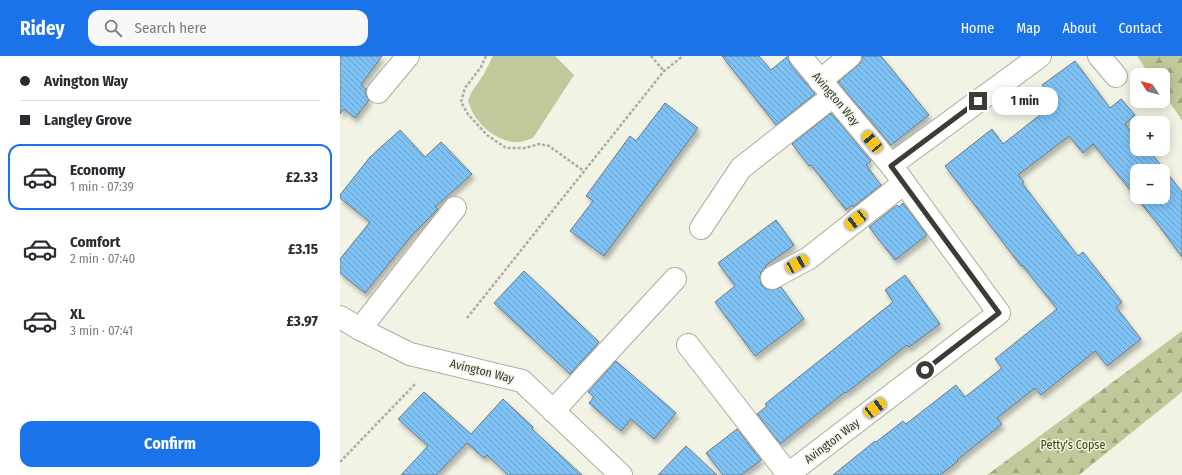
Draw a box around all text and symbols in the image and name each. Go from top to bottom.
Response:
search box [88,10,368,46]
text: Ridey [20,17,64,40]
icon: search [102,17,124,39]
text: Search here [134,19,207,37]
text: Home [961,20,994,37]
text: Map [1016,20,1040,37]
text: About [1062,20,1097,37]
text: Contact [1119,20,1162,37]
north arrow [1130,68,1170,108]
map controls [1130,68,1170,204]
street label: Avington Way [810,69,863,129]
text: Avington Way [44,72,128,90]
callout: 1 min [992,87,1058,115]
route end [969,92,987,110]
text: 1 min [1011,93,1039,108]
text: Langley Grove [44,111,132,129]
button: + [1130,116,1170,156]
car [860,129,884,155]
icon: car [22,159,58,195]
text: Economy [70,161,125,179]
button: − [1130,164,1170,204]
text: £2.33 [286,168,318,186]
text: 1 min · 07:39 [70,179,134,194]
car [843,208,869,232]
icon: car [22,231,58,267]
text: Comfort [70,233,121,251]
text: £3.15 [288,240,318,258]
text: 2 min · 07:40 [70,251,135,266]
car [784,253,810,275]
icon: car [22,303,58,339]
text: XL [70,305,85,323]
text: £3.97 [286,312,318,330]
text: 3 min · 07:41 [70,323,133,338]
street label: Avington Way [449,356,516,386]
route start [916,361,934,379]
car [862,396,888,420]
street label: Avington Way [802,415,863,466]
button: Confirm [20,421,320,467]
park label: Petty's Copse [1041,438,1105,452]

